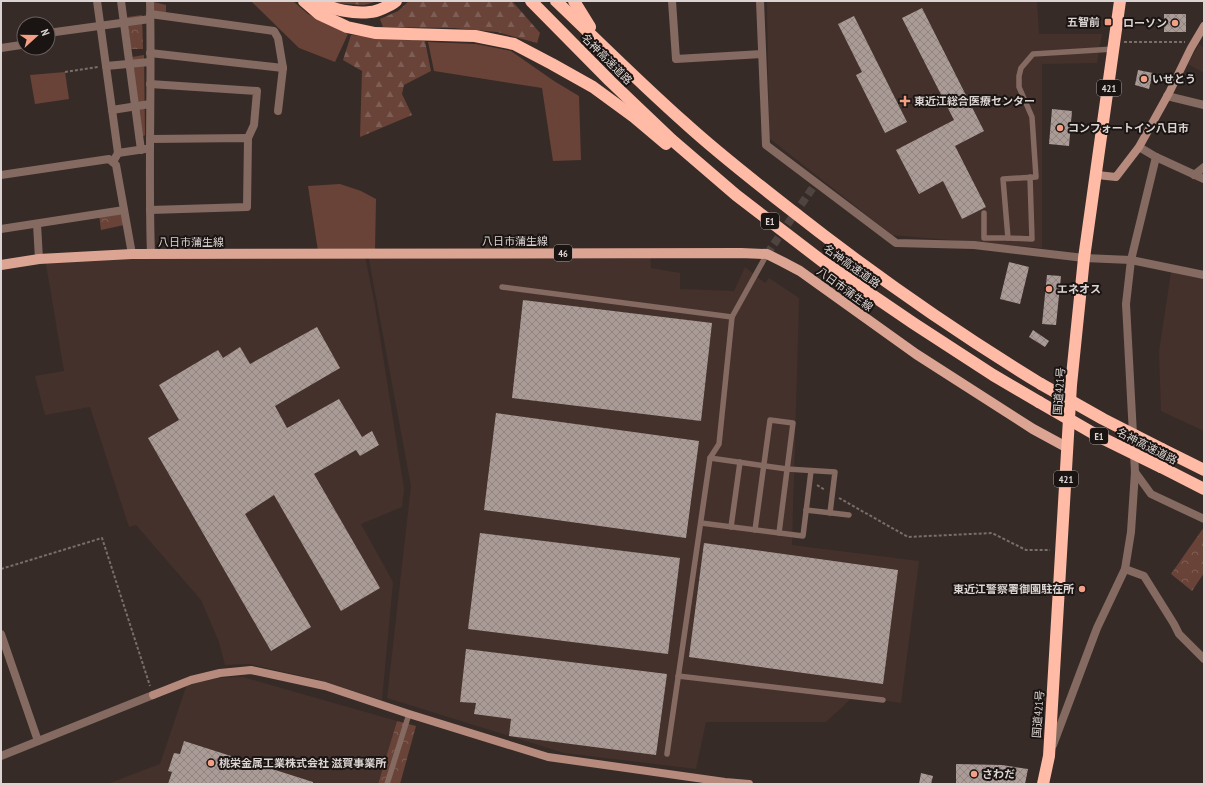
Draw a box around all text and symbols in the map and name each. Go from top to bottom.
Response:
place label: 五智前 [1067,15,1100,29]
north arrow [16,16,56,56]
place label: ローソン [1123,16,1167,30]
marker: 五智前 [1103,17,1113,27]
marker: ローソン [1170,18,1180,28]
text: N [38,27,53,38]
street label: 名神高速道路 [579,31,635,87]
place label: いせとう [1152,72,1196,86]
marker: いせとう [1139,74,1149,84]
road number: 421 [1097,80,1121,96]
place label: 東近江総合医療センター [914,94,1035,108]
marker: 東近江総合医療センター [899,95,911,107]
place label: コンフォートイン八日市 [1068,121,1189,135]
marker: コンフォートイン八日市 [1055,123,1065,133]
road number: E1 [761,213,779,229]
street label: 八日市蒲生線 [482,234,548,248]
street label: 八日市蒲生線 [158,235,224,249]
street label: 名神高速道路 [821,241,883,291]
road number: 46 [554,245,572,261]
street label: 八日市蒲生線 [814,264,876,314]
place label: エネオス [1057,282,1101,296]
marker: エネオス [1044,284,1054,294]
street label: 国道421号 [1050,367,1068,415]
street label: 名神高速道路 [1114,425,1180,467]
road number: E1 [1090,428,1108,444]
road number: 421 [1054,471,1078,487]
place label: 東近江警察署御園駐在所 [953,582,1074,596]
marker: 東近江警察署御園駐在所 [1077,584,1087,594]
street label: 国道421号 [1029,690,1047,738]
place label: 桃栄金属工業株式会社 滋賀事業所 [219,756,386,770]
marker: 桃栄金属工業株式会社 滋賀事業所 [206,758,216,768]
place label: さわだ [982,767,1015,781]
marker: さわだ [969,769,979,779]

